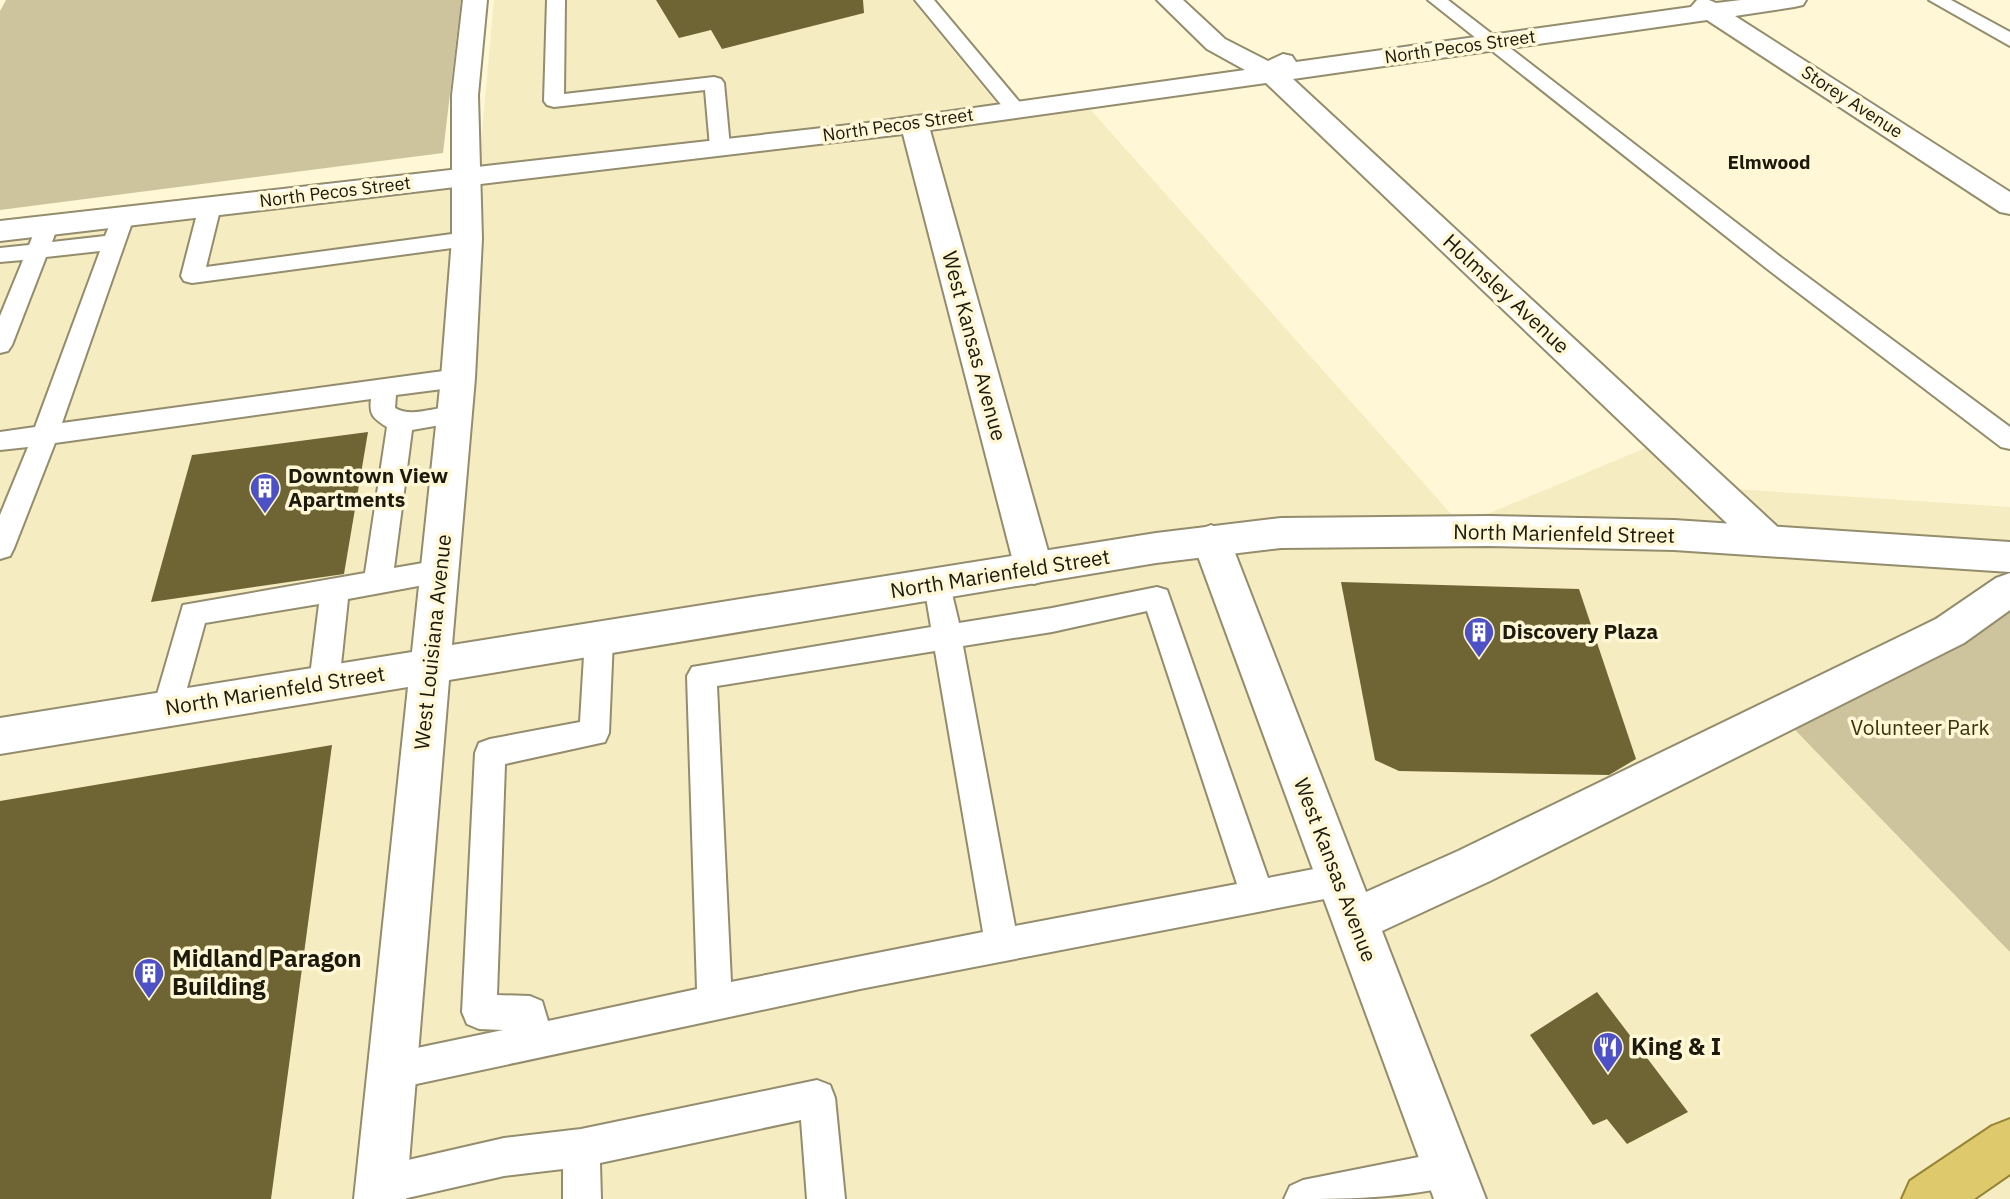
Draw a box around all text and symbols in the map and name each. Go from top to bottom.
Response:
street label: North Pecos Street [1383,25,1537,68]
street label: Storey Avenue [1797,60,1907,143]
street label: North Pecos Street [821,103,975,146]
district label: Elmwood [1728,150,1810,174]
street label: North Pecos Street [258,171,412,212]
street label: Holmsley Avenue [1437,227,1576,359]
street label: West Kansas Avenue [936,248,1014,444]
place label: Downtown View Apartments [288,461,449,513]
building icon: Downtown View Apartments [248,471,282,515]
street label: North Marienfeld Street [1453,517,1675,549]
street label: West Louisiana Avenue [407,533,457,751]
street label: North Marienfeld Street [888,542,1112,604]
building icon: Discovery Plaza [1462,615,1496,659]
place label: Discovery Plaza [1502,617,1658,645]
street label: North Marienfeld Street [163,659,387,721]
park label: Volunteer Park [1851,713,1990,741]
street label: West Kansas Avenue [1288,773,1384,966]
place label: Midland Paragon Building [172,942,362,1002]
building icon: Midland Paragon Building [132,956,166,1000]
restaurant icon: King & I [1591,1030,1625,1074]
place label: King & I [1631,1030,1721,1062]

